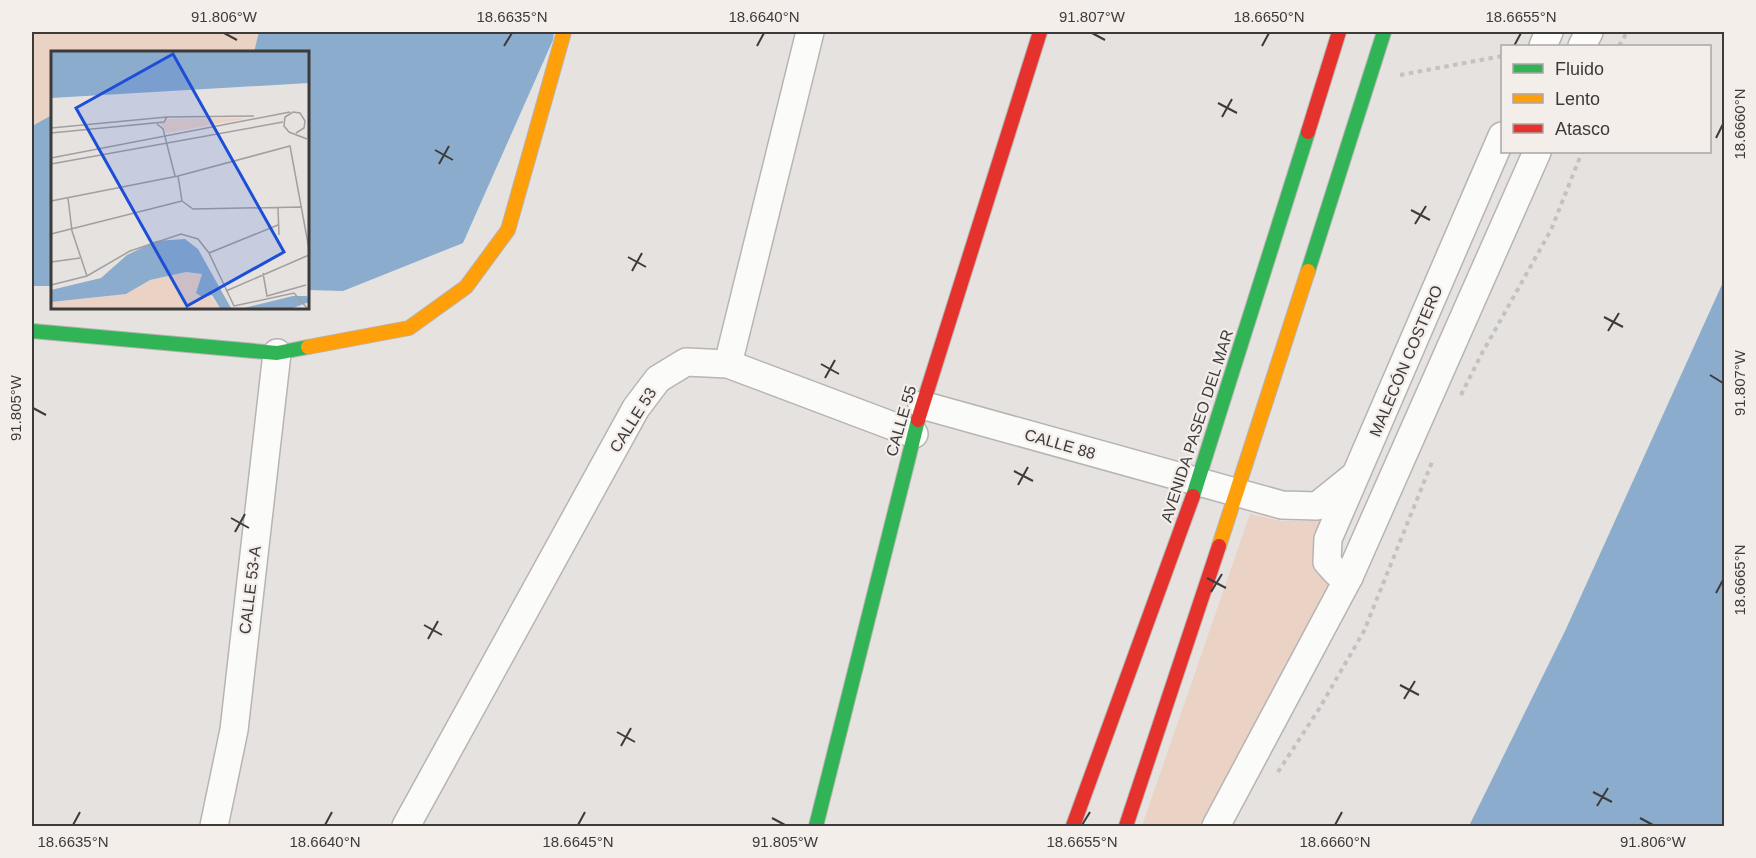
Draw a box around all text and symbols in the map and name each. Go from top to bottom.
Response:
text: 91.806°W [191,8,258,25]
text: 18.6635°N [476,8,548,25]
text: 18.6640°N [728,8,800,25]
text: 91.807°W [1059,8,1126,25]
text: 18.6650°N [1233,8,1305,25]
text: 18.6655°N [1485,8,1557,25]
legend [1501,45,1711,153]
inset map [51,51,309,309]
text: Fluido [1555,59,1604,79]
text: 18.6660°N [1731,88,1748,160]
text: Lento [1555,89,1600,109]
text: Atasco [1555,119,1610,139]
street label: MALECÓN COSTERO [1365,282,1446,439]
street label: AVENIDA PASEO DEL MAR [1158,328,1236,524]
text: 91.807°W [1731,349,1748,416]
text: 91.805°W [7,374,24,441]
street label: CALLE 53 [606,384,660,455]
street label: CALLE 55 [883,384,919,458]
street label: CALLE 88 [1023,426,1097,462]
text: 18.6665°N [1731,544,1748,616]
street label: CALLE 53-A [236,545,264,635]
text: 18.6635°N [37,833,109,850]
text: 18.6640°N [289,833,361,850]
text: 18.6645°N [542,833,614,850]
text: 91.805°W [752,833,819,850]
text: 18.6655°N [1046,833,1118,850]
text: 18.6660°N [1299,833,1371,850]
text: 91.806°W [1620,833,1687,850]

